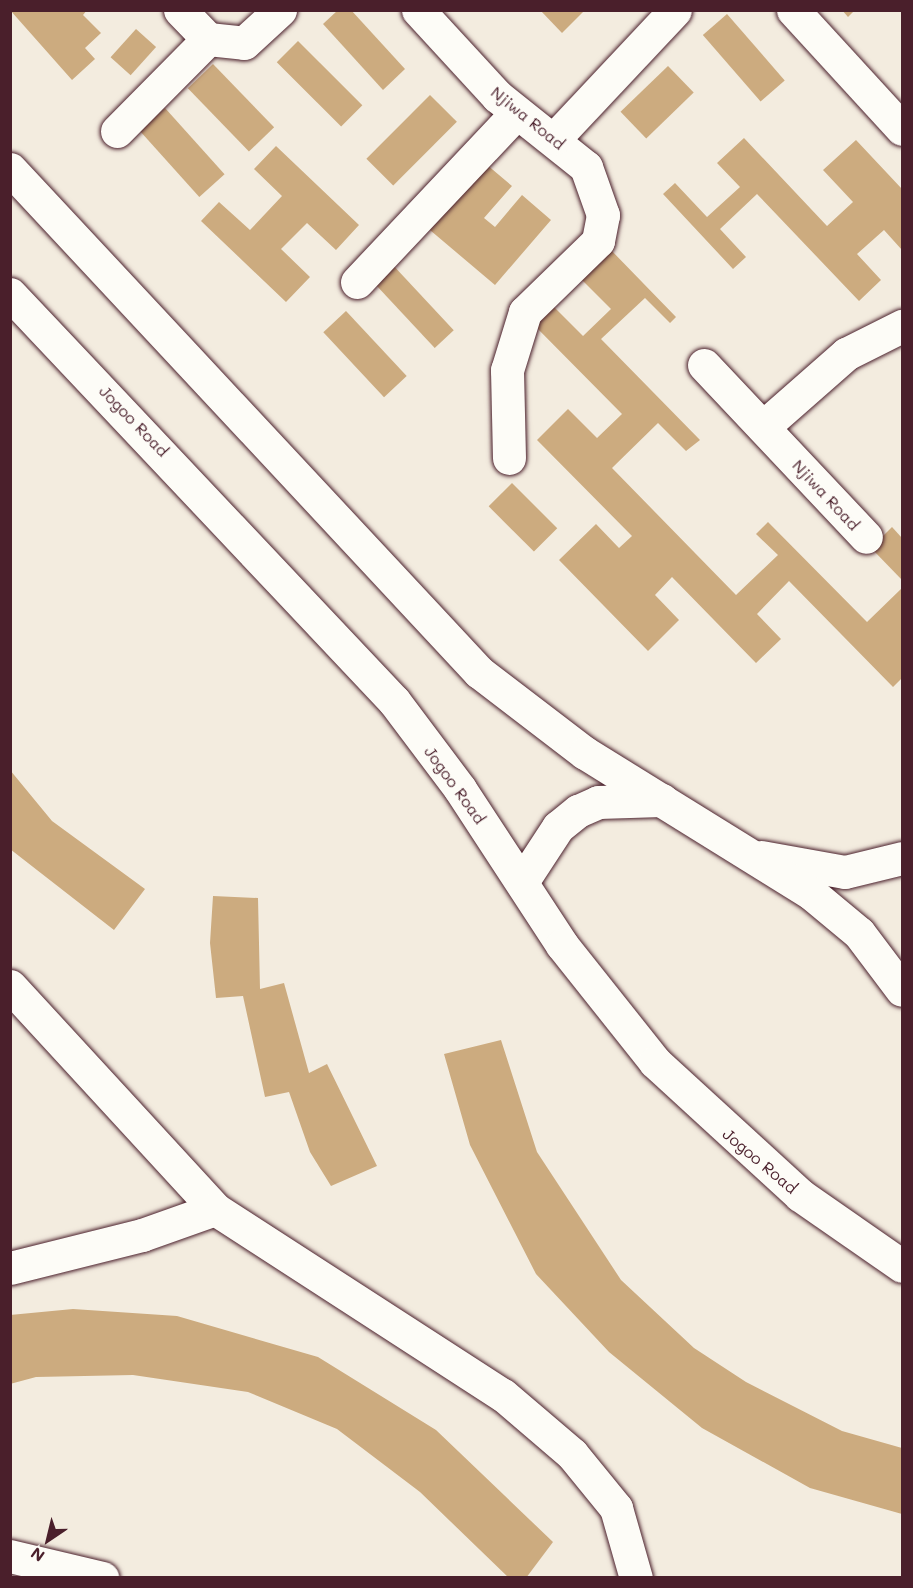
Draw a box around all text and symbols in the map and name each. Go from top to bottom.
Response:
street label: Njiwa Road [487,82,569,154]
street label: Jogoo Road [95,381,173,461]
street label: Njiwa Road [788,456,864,534]
street label: Jogoo Road [420,742,490,828]
street label: Jogoo Road [719,1124,801,1198]
north arrow [18,1510,78,1570]
text: N [26,1543,48,1567]

